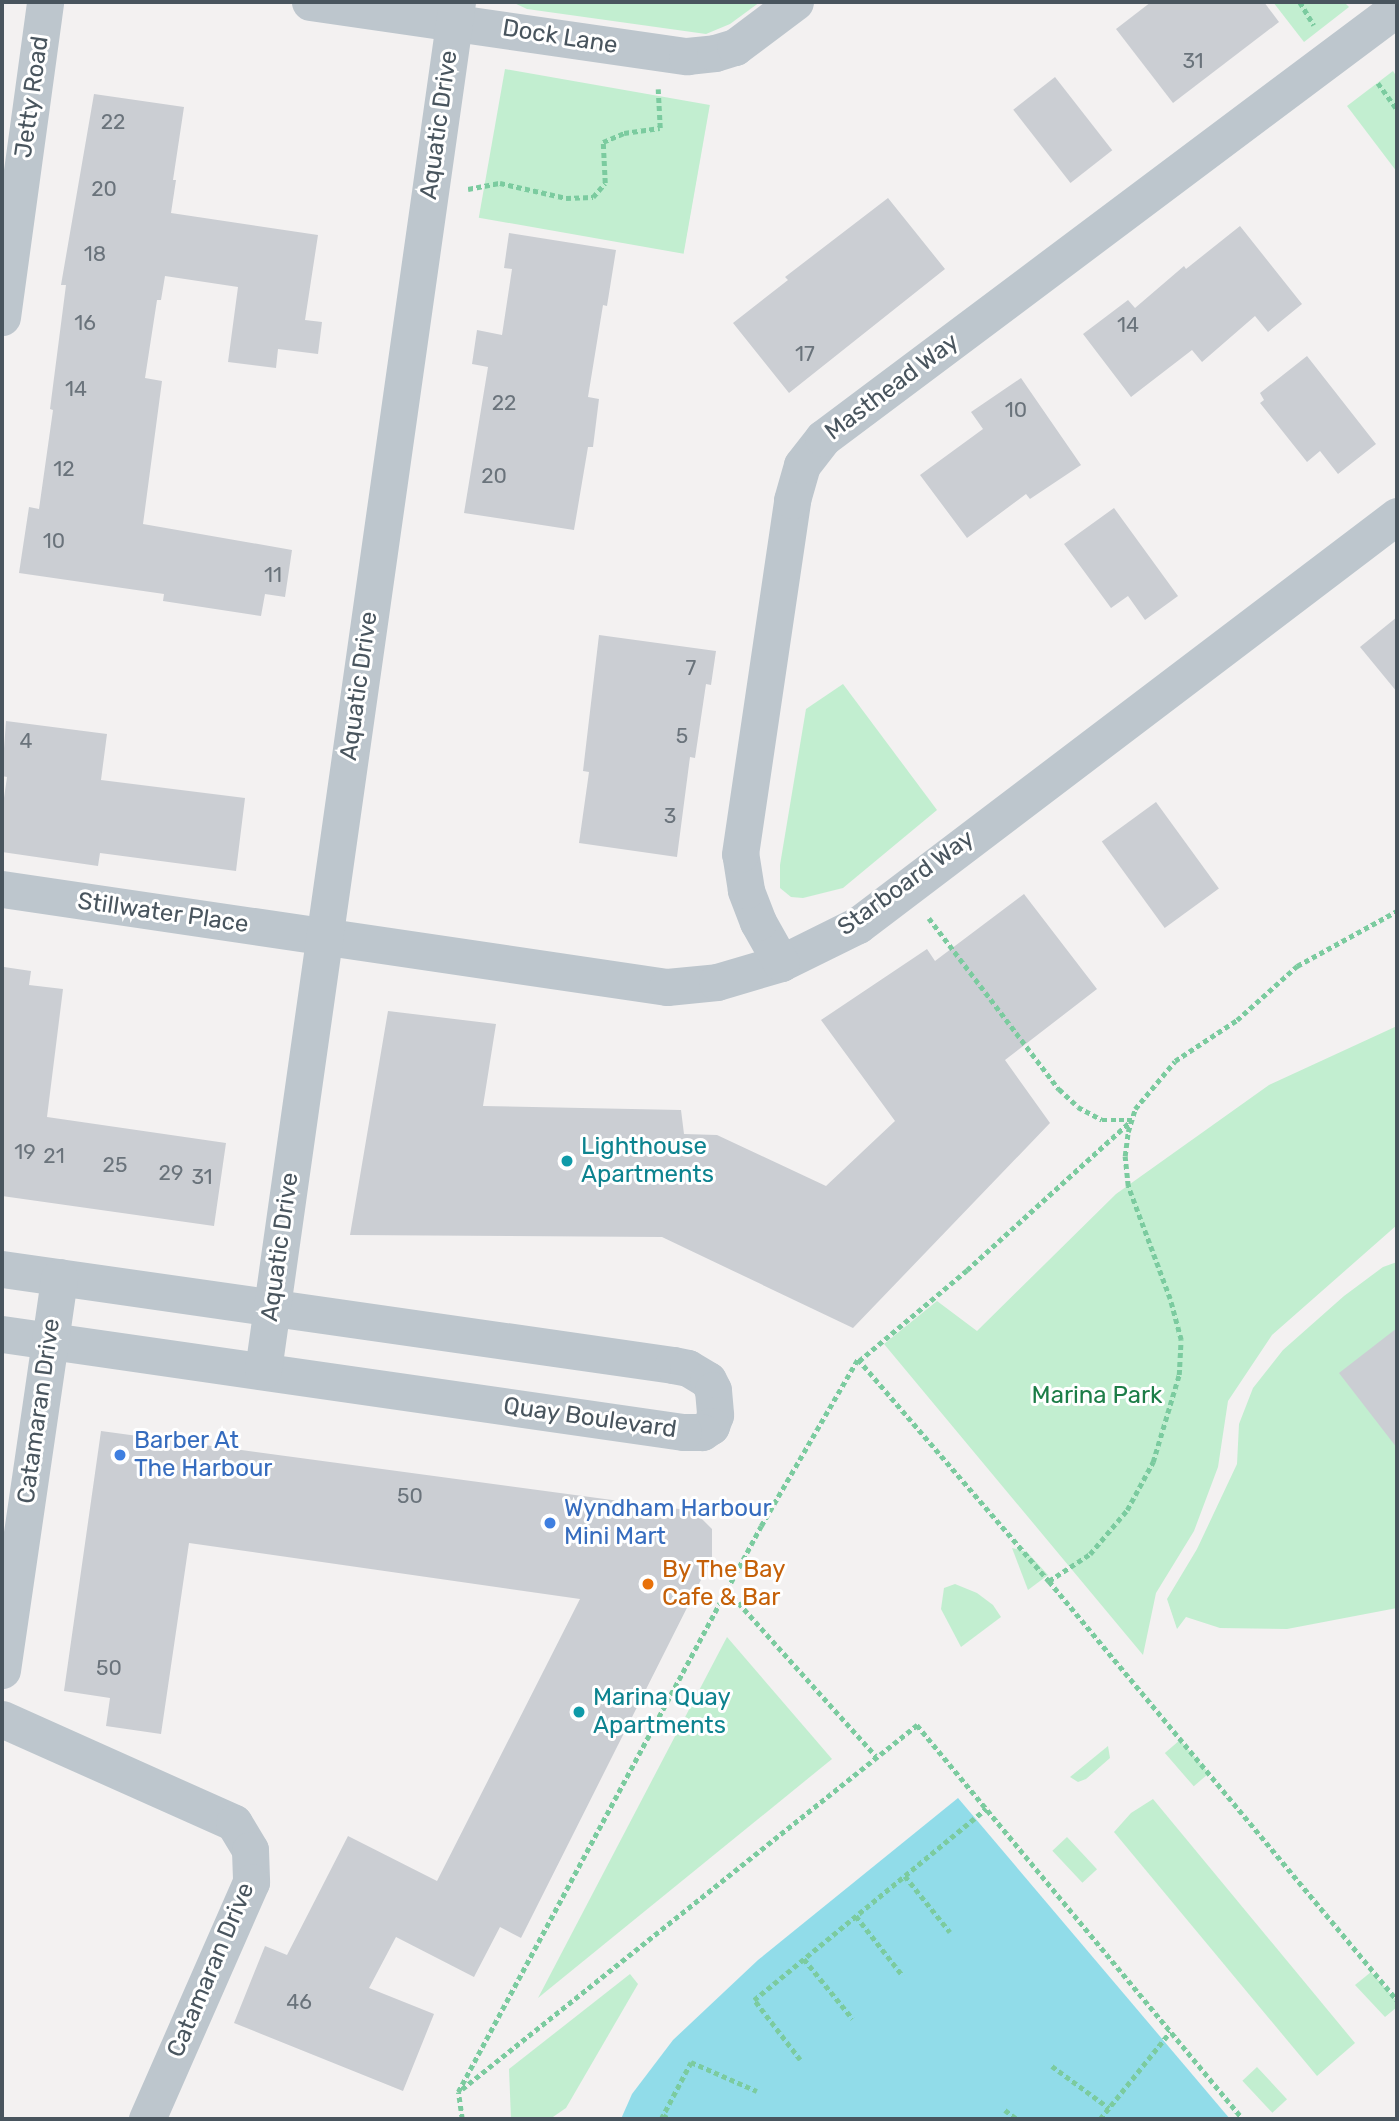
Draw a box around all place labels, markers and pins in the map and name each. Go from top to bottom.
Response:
place label: Lighthouse Apartments [581,1133,714,1189]
marker: Lighthouse Apartments [559,1153,575,1169]
place label: Barber At The Harbour [134,1427,272,1483]
marker: Barber At The Harbour [112,1447,128,1463]
place label: Wyndham Harbour Mini Mart [564,1495,772,1551]
marker: Wyndham Harbour Mini Mart [542,1515,558,1531]
place label: By The Bay Cafe & Bar [662,1556,787,1612]
marker: By The Bay Cafe & Bar [640,1576,656,1592]
place label: Marina Quay Apartments [593,1684,731,1740]
marker: Marina Quay Apartments [571,1704,587,1720]

